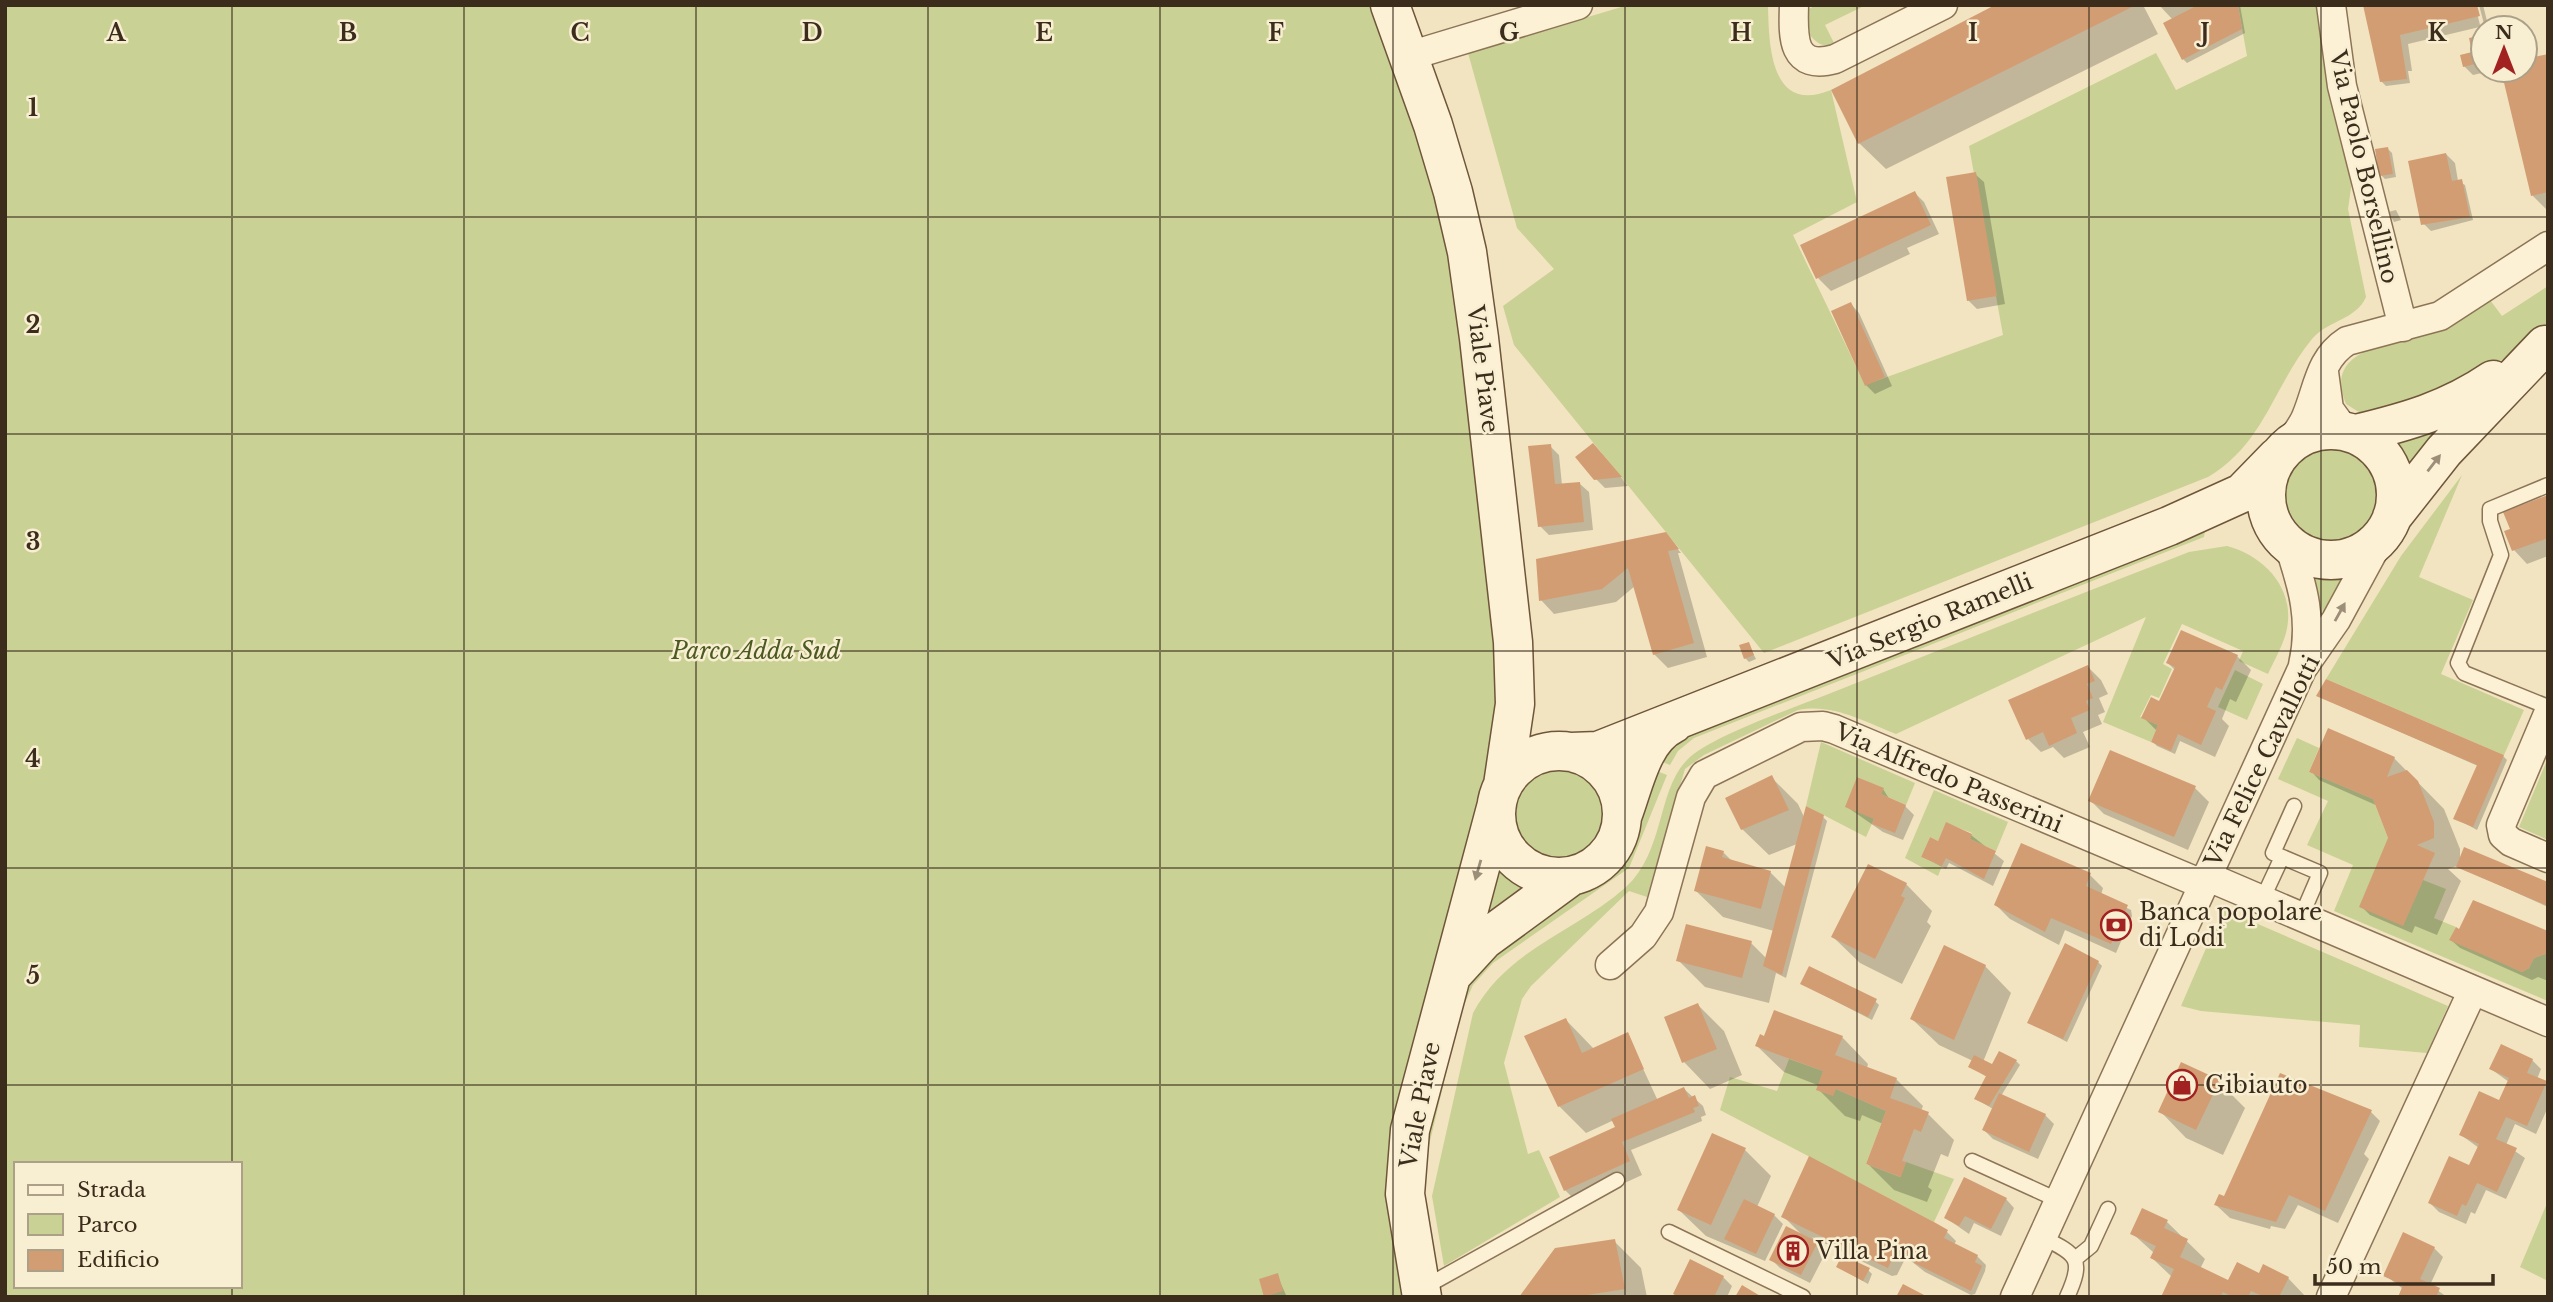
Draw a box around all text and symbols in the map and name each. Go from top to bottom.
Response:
north arrow [2469,14,2539,84]
text: A [106,19,127,47]
text: B [339,19,357,47]
text: C [571,19,589,47]
text: D [801,19,823,47]
text: E [1035,19,1053,47]
text: F [1268,19,1284,47]
text: G [1499,19,1519,47]
text: H [1730,19,1752,47]
text: I [1968,19,1978,47]
text: J [2196,19,2210,47]
text: K [2428,19,2448,47]
text: N [2495,21,2513,44]
street label: Via Paolo Borsellino [2323,47,2404,286]
text: 1 [28,94,38,122]
street label: Viale Piave [1461,303,1505,434]
text: 2 [26,311,40,339]
one-way arrow [2427,455,2442,473]
text: 3 [26,528,40,556]
street label: Via Sergio Ramelli [1823,567,2037,675]
one-way arrow [2334,603,2346,622]
park label: Parco Adda Sud [670,637,841,665]
street label: Via Felice Cavallotti [2198,650,2326,872]
street label: Via Alfredo Passerini [1830,717,2067,839]
text: 4 [25,745,41,773]
one-way arrow [1473,860,1483,881]
place label: Banca popolare di Lodi [2139,898,2322,952]
bank icon: Banca popolare di Lodi [2099,908,2133,942]
text: 5 [26,962,40,990]
street label: Viale Piave [1394,1039,1446,1172]
shop icon: Gibiauto [2165,1068,2199,1102]
place label: Gibiauto [2205,1071,2308,1099]
legend [14,1162,242,1288]
text: Strada [77,1177,146,1203]
text: Parco [77,1212,138,1238]
building icon: Villa Pina [1776,1234,1810,1268]
place label: Villa Pina [1815,1237,1928,1265]
scale bar [2315,1242,2494,1286]
text: Edificio [77,1247,159,1273]
text: 50 m [2326,1254,2382,1280]

